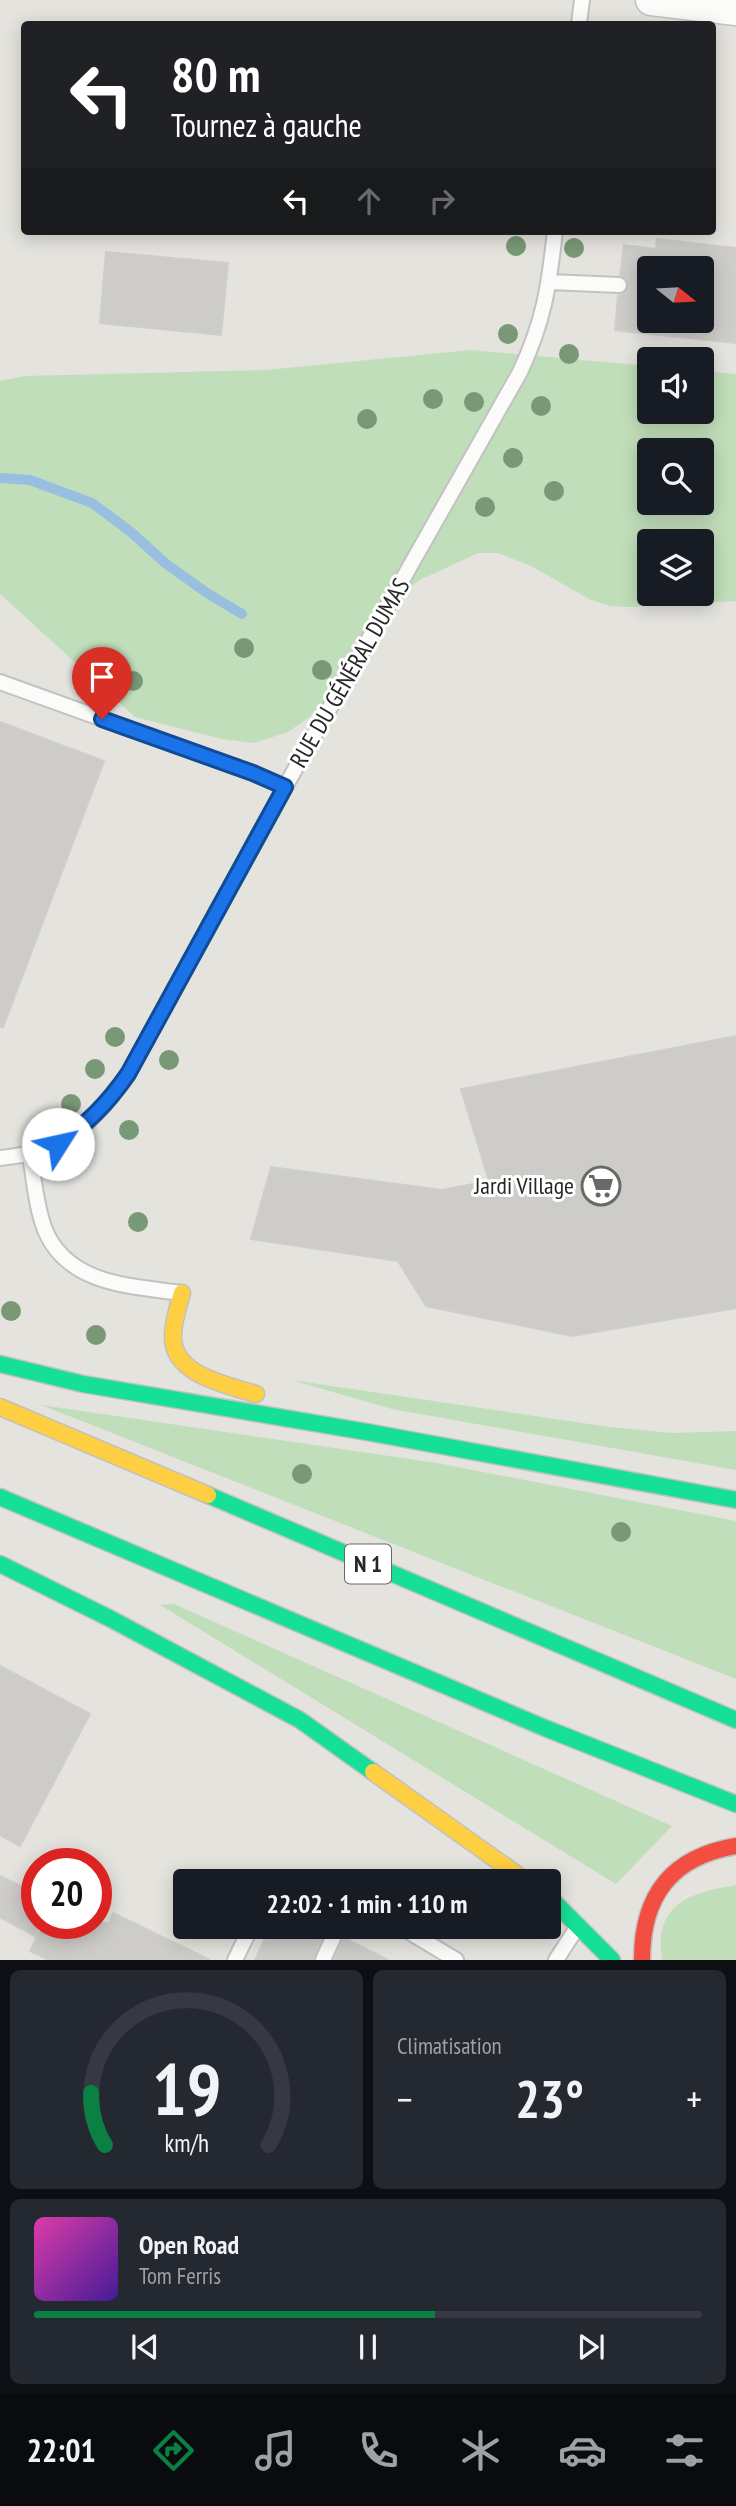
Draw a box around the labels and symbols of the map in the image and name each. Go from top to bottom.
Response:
north arrow [637,256,714,332]
street label: RUE DU GÉNÉRAL DUMAS [283,573,416,773]
pin [72,647,132,719]
position arrow [21,1107,95,1181]
supermarket icon: Jardi Village [580,1165,622,1207]
place label: Jardi Village [474,1170,574,1201]
road number: N 1 [345,1544,391,1583]
speed limit sign: 20 [21,1848,112,1939]

